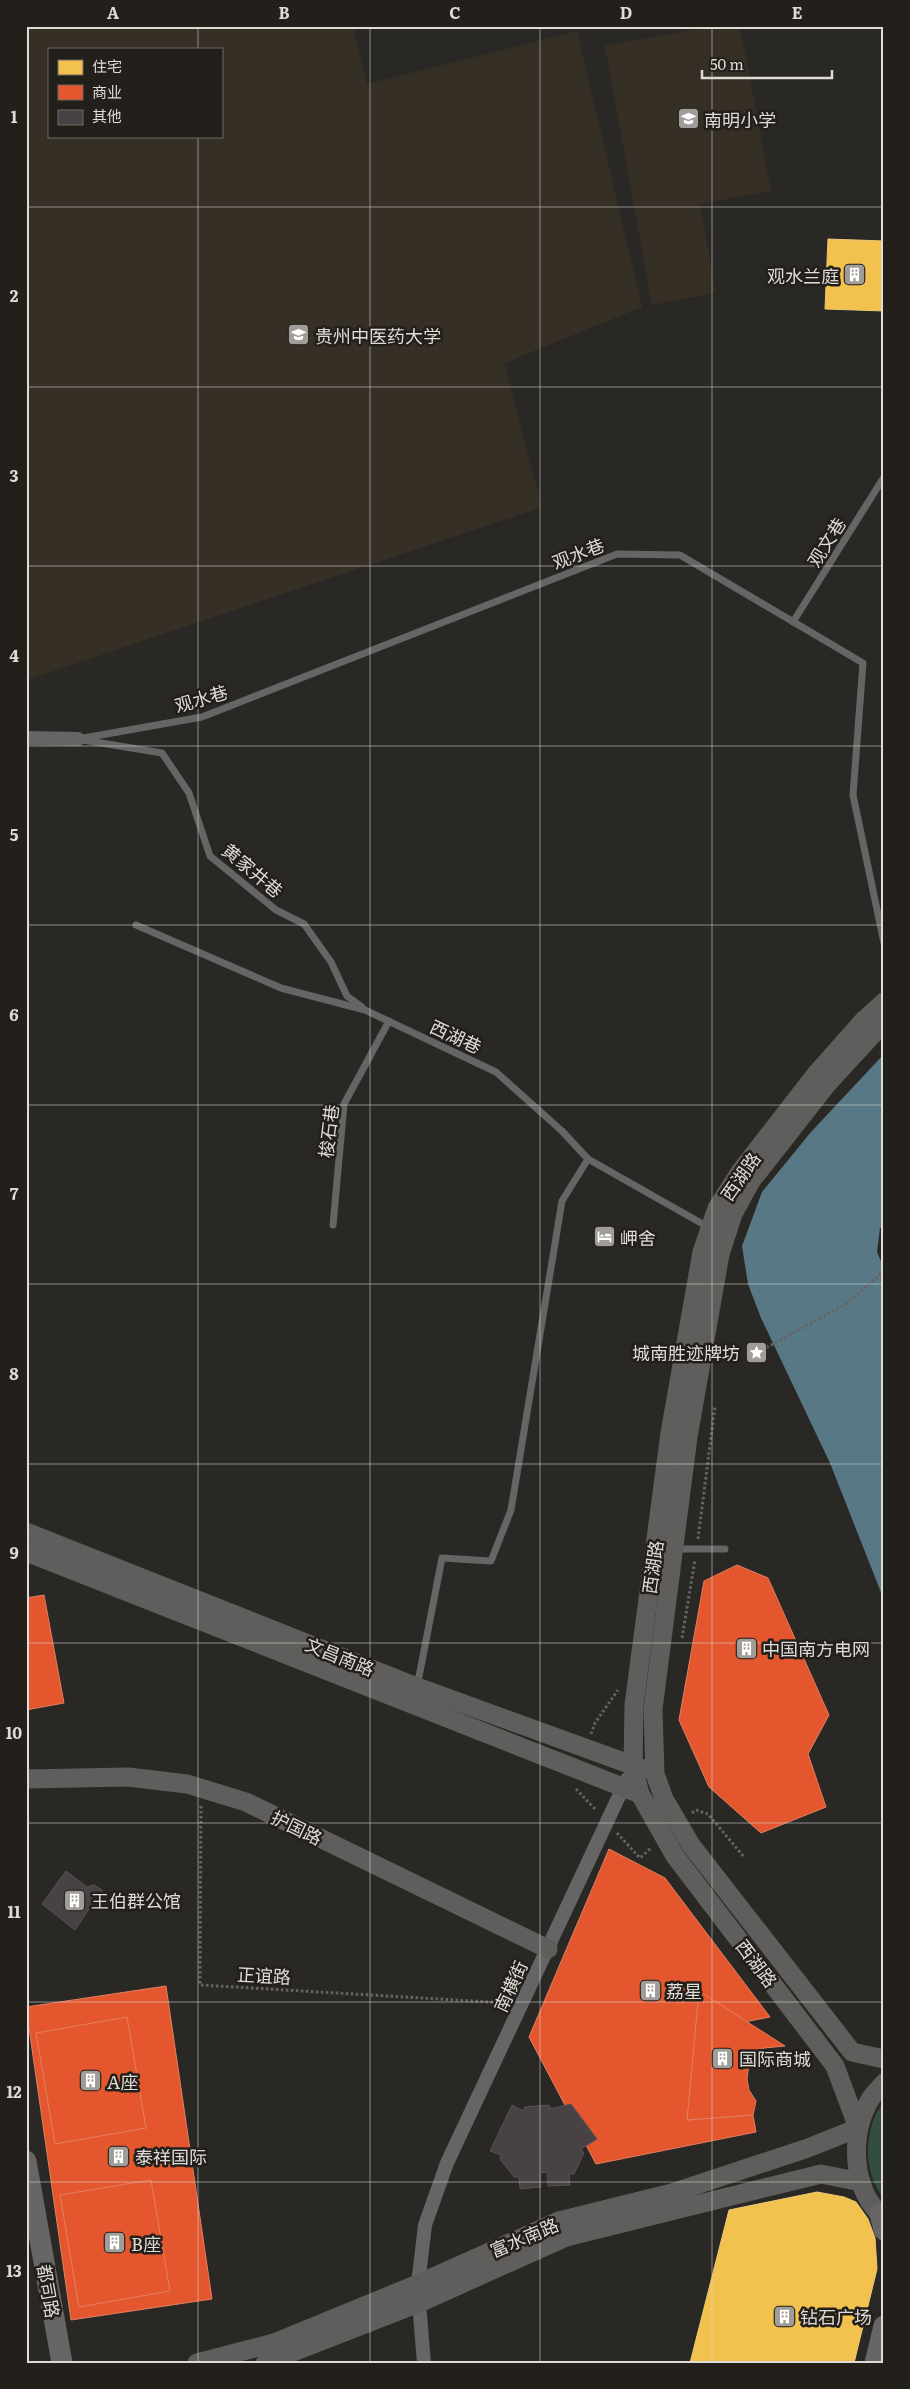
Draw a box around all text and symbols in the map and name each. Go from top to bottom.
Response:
text: A [107,0,119,24]
text: B [278,0,290,24]
text: C [449,0,461,24]
text: D [620,0,632,24]
text: E [792,0,803,24]
legend [48,48,222,138]
scale bar [702,48,832,80]
text: 50 m [710,52,744,75]
text: 住宅 [92,54,122,77]
text: 商业 [92,80,122,103]
text: 1 [11,104,18,128]
text: 其他 [92,104,122,127]
place label: 南明小学 [704,106,776,133]
school or university icon: 南明小学 [676,107,700,131]
place label: 观水兰庭 [767,262,839,289]
building icon: 观水兰庭 [843,263,867,287]
text: 2 [10,283,19,307]
place label: 贵州中医药大学 [315,322,441,349]
school or university icon: 贵州中医药大学 [287,323,311,347]
text: 3 [10,463,19,487]
street label: 观文巷 [800,512,852,572]
street label: 观水巷 [548,531,608,575]
text: 4 [9,643,19,667]
street label: 观水巷 [171,678,231,718]
text: 5 [10,822,19,846]
street label: 黄家井巷 [217,837,289,903]
text: 6 [9,1002,19,1026]
street label: 西湖巷 [426,1012,486,1060]
street label: 梭石巷 [311,1103,345,1159]
street label: 西湖路 [713,1146,767,1206]
text: 7 [10,1181,19,1205]
place label: 岬舍 [620,1224,656,1251]
hotel icon: 岬舍 [592,1225,616,1249]
place label: 城南胜迹牌坊 [632,1339,740,1366]
place icon: 城南胜迹牌坊 [744,1340,768,1364]
text: 8 [9,1361,19,1385]
street label: 西湖路 [635,1538,669,1596]
text: 9 [9,1540,19,1564]
street label: 文昌南路 [302,1630,378,1682]
place label: 中国南方电网 [762,1635,870,1662]
building icon: 中国南方电网 [734,1636,758,1660]
text: 10 [6,1720,22,1744]
street label: 护国路 [267,1803,327,1851]
place label: 王伯群公馆 [91,1887,181,1914]
building icon: 王伯群公馆 [63,1888,87,1912]
text: 11 [7,1899,21,1923]
street label: 西湖路 [730,1933,784,1993]
street label: 南横街 [486,1956,534,2016]
street label: 正谊路 [236,1960,292,1990]
place label: 荔星 [666,1977,702,2004]
building icon: 荔星 [638,1978,662,2002]
place label: 国际商城 [739,2045,811,2072]
building icon: 国际商城 [711,2046,735,2070]
place label: A座 [107,2068,138,2095]
building icon: A座 [79,2069,103,2093]
text: 12 [6,2079,22,2103]
place label: 泰祥国际 [135,2143,207,2170]
building icon: 泰祥国际 [107,2144,131,2168]
street label: 富水南路 [486,2211,562,2263]
place label: B座 [131,2230,161,2257]
building icon: B座 [103,2231,127,2255]
text: 13 [6,2258,22,2282]
street label: 都司路 [31,2262,67,2320]
place label: 钻石广场 [800,2303,872,2330]
building icon: 钻石广场 [772,2304,796,2328]

